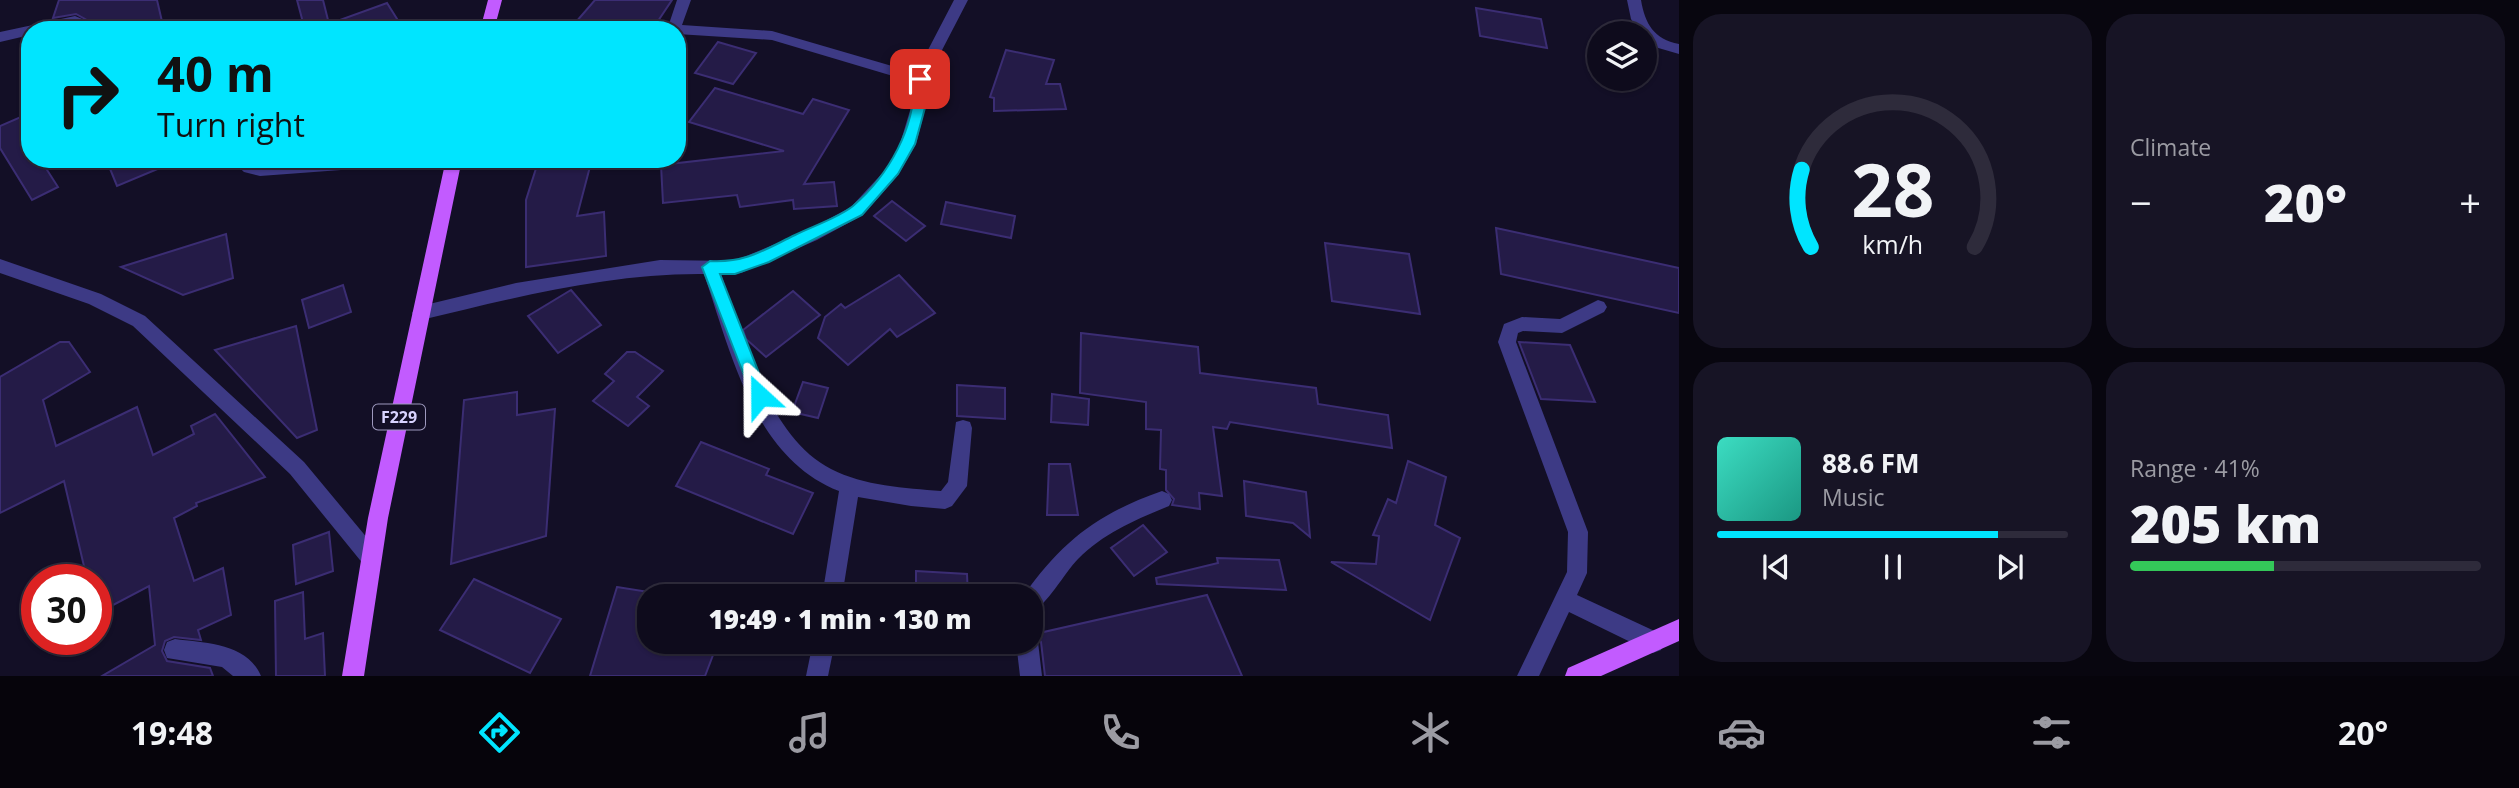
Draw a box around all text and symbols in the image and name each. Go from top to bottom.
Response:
map controls [1587,21,1657,91]
button: layers [1587,21,1657,91]
text: 40 m [157,40,274,106]
icon: right [42,49,133,140]
pin [890,49,950,109]
icon: arrive [901,60,939,98]
text: Turn right [157,103,305,146]
text: Climate [2130,131,2211,163]
text: 28 [1851,139,1934,238]
text: 20° [2264,166,2347,237]
text: − [2130,176,2152,228]
text: + [2459,176,2481,228]
text: km/h [1862,227,1923,261]
position arrow [723,359,797,433]
road number: F229 [373,404,425,430]
text: 88.6 FM [1822,445,1920,481]
text: Range · 41% [2130,452,2260,484]
text: Music [1822,481,1885,513]
text: 205 km [2130,487,2321,558]
icon: previous [1757,548,1795,586]
icon: pause [1874,548,1912,586]
icon: next [1991,548,2029,586]
speed limit sign: 30 [21,564,112,655]
text: 19:49 · 1 min · 130 m [709,601,971,637]
icon: directions [475,708,524,757]
icon: music [785,708,834,757]
icon: phone [1096,708,1145,757]
icon: climate [1406,708,1455,757]
icon: car [1717,708,1766,757]
icon: filters [2027,708,2076,757]
text: 19:48 [131,711,213,754]
text: 20° [2338,711,2388,754]

